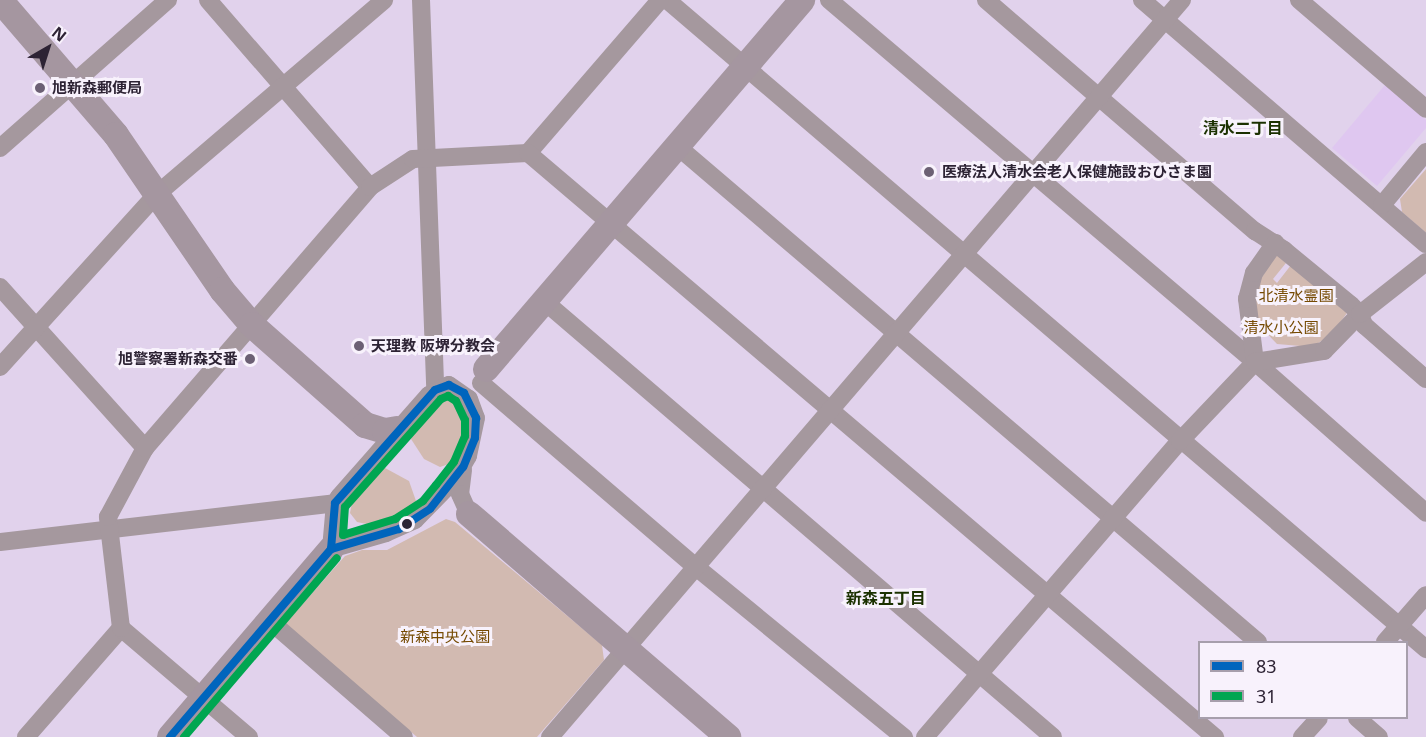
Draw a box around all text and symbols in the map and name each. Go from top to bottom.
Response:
north arrow [18,18,78,78]
text: N [47,21,71,47]
place label: 旭新森郵便局 [52,79,142,97]
marker: 旭新森郵便局 [33,81,47,95]
district label: 清水二丁目 [1203,118,1283,138]
marker: 医療法人清水会老人保健施設おひさま園 [920,163,938,181]
place label: 医療法人清水会老人保健施設おひさま園 [942,163,1212,181]
park label: 北清水霊園 [1259,287,1333,305]
park label: 清水小公園 [1244,319,1318,337]
place label: 天理教 阪堺分教会 [371,337,495,355]
marker: 天理教 阪堺分教会 [352,339,366,353]
place label: 旭警察署新森交番 [118,350,238,368]
marker: 旭警察署新森交番 [243,352,257,366]
unlabelled marker [401,518,413,530]
district label: 新森五丁目 [846,588,926,608]
park label: 新森中央公園 [400,628,490,646]
legend [1198,641,1408,719]
text: 83 [1256,654,1277,678]
text: 31 [1256,684,1277,708]

